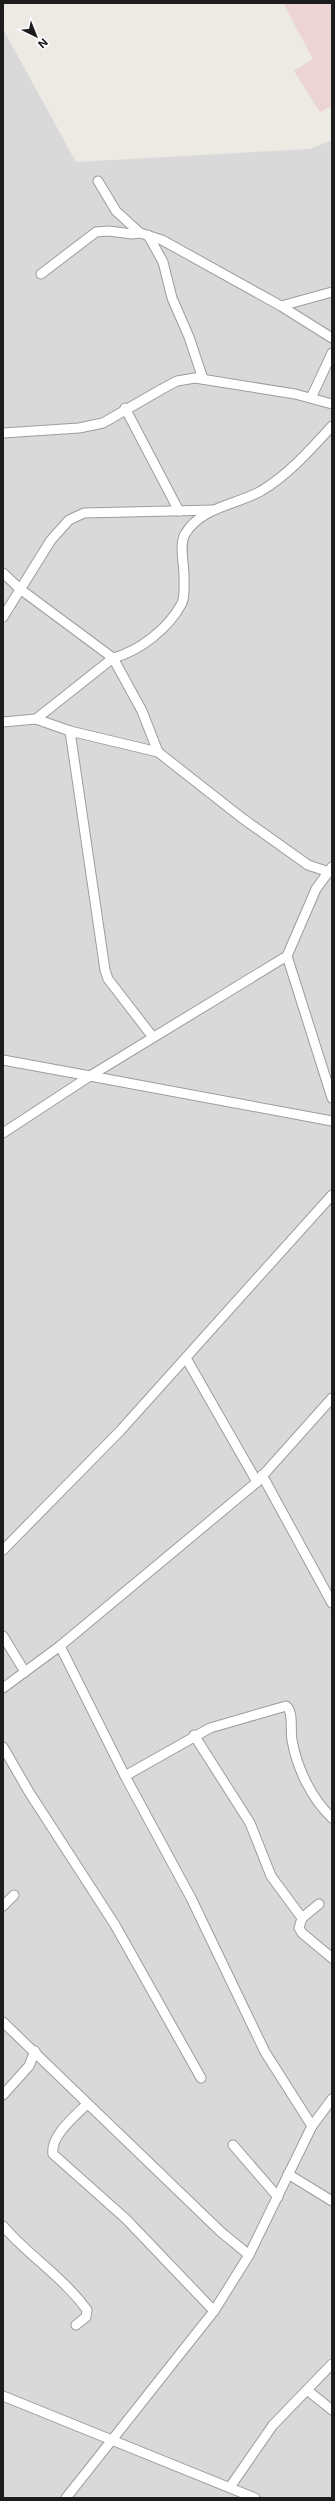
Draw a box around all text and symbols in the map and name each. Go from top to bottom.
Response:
north arrow [16,16,56,56]
text: N [35,35,51,51]

